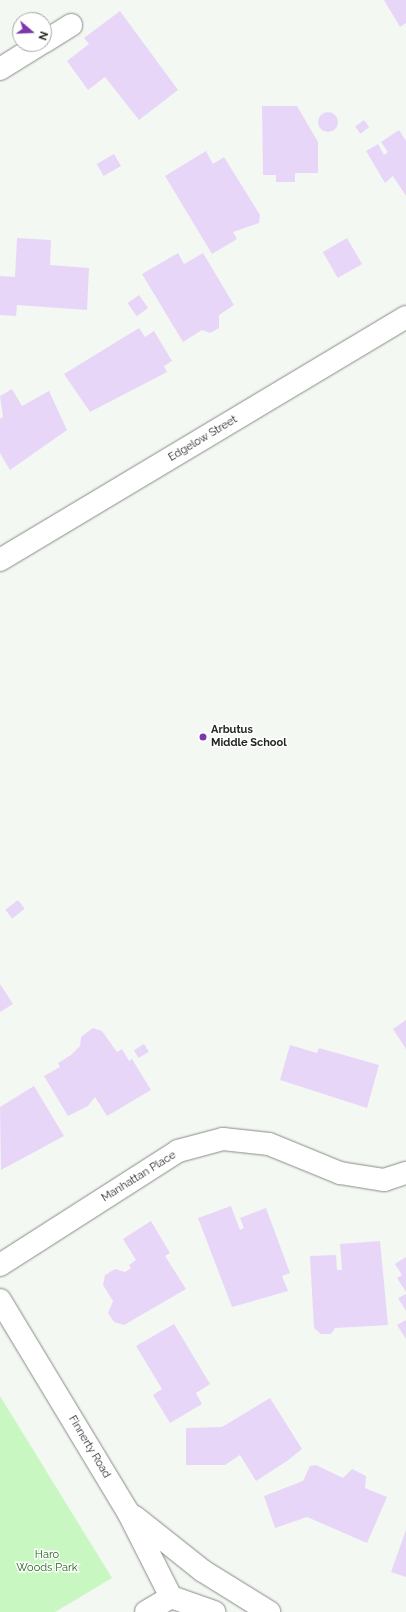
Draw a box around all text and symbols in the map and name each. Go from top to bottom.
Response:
north arrow [12,12,52,52]
text: N [35,30,50,42]
street label: Edgelow Street [166,413,240,465]
place label: Arbutus Middle School [211,724,287,750]
marker: Arbutus Middle School [198,732,208,742]
street label: Manhattan Place [99,1149,179,1205]
street label: Finnerty Road [65,1413,113,1481]
park label: Haro Woods Park [16,1549,78,1575]

